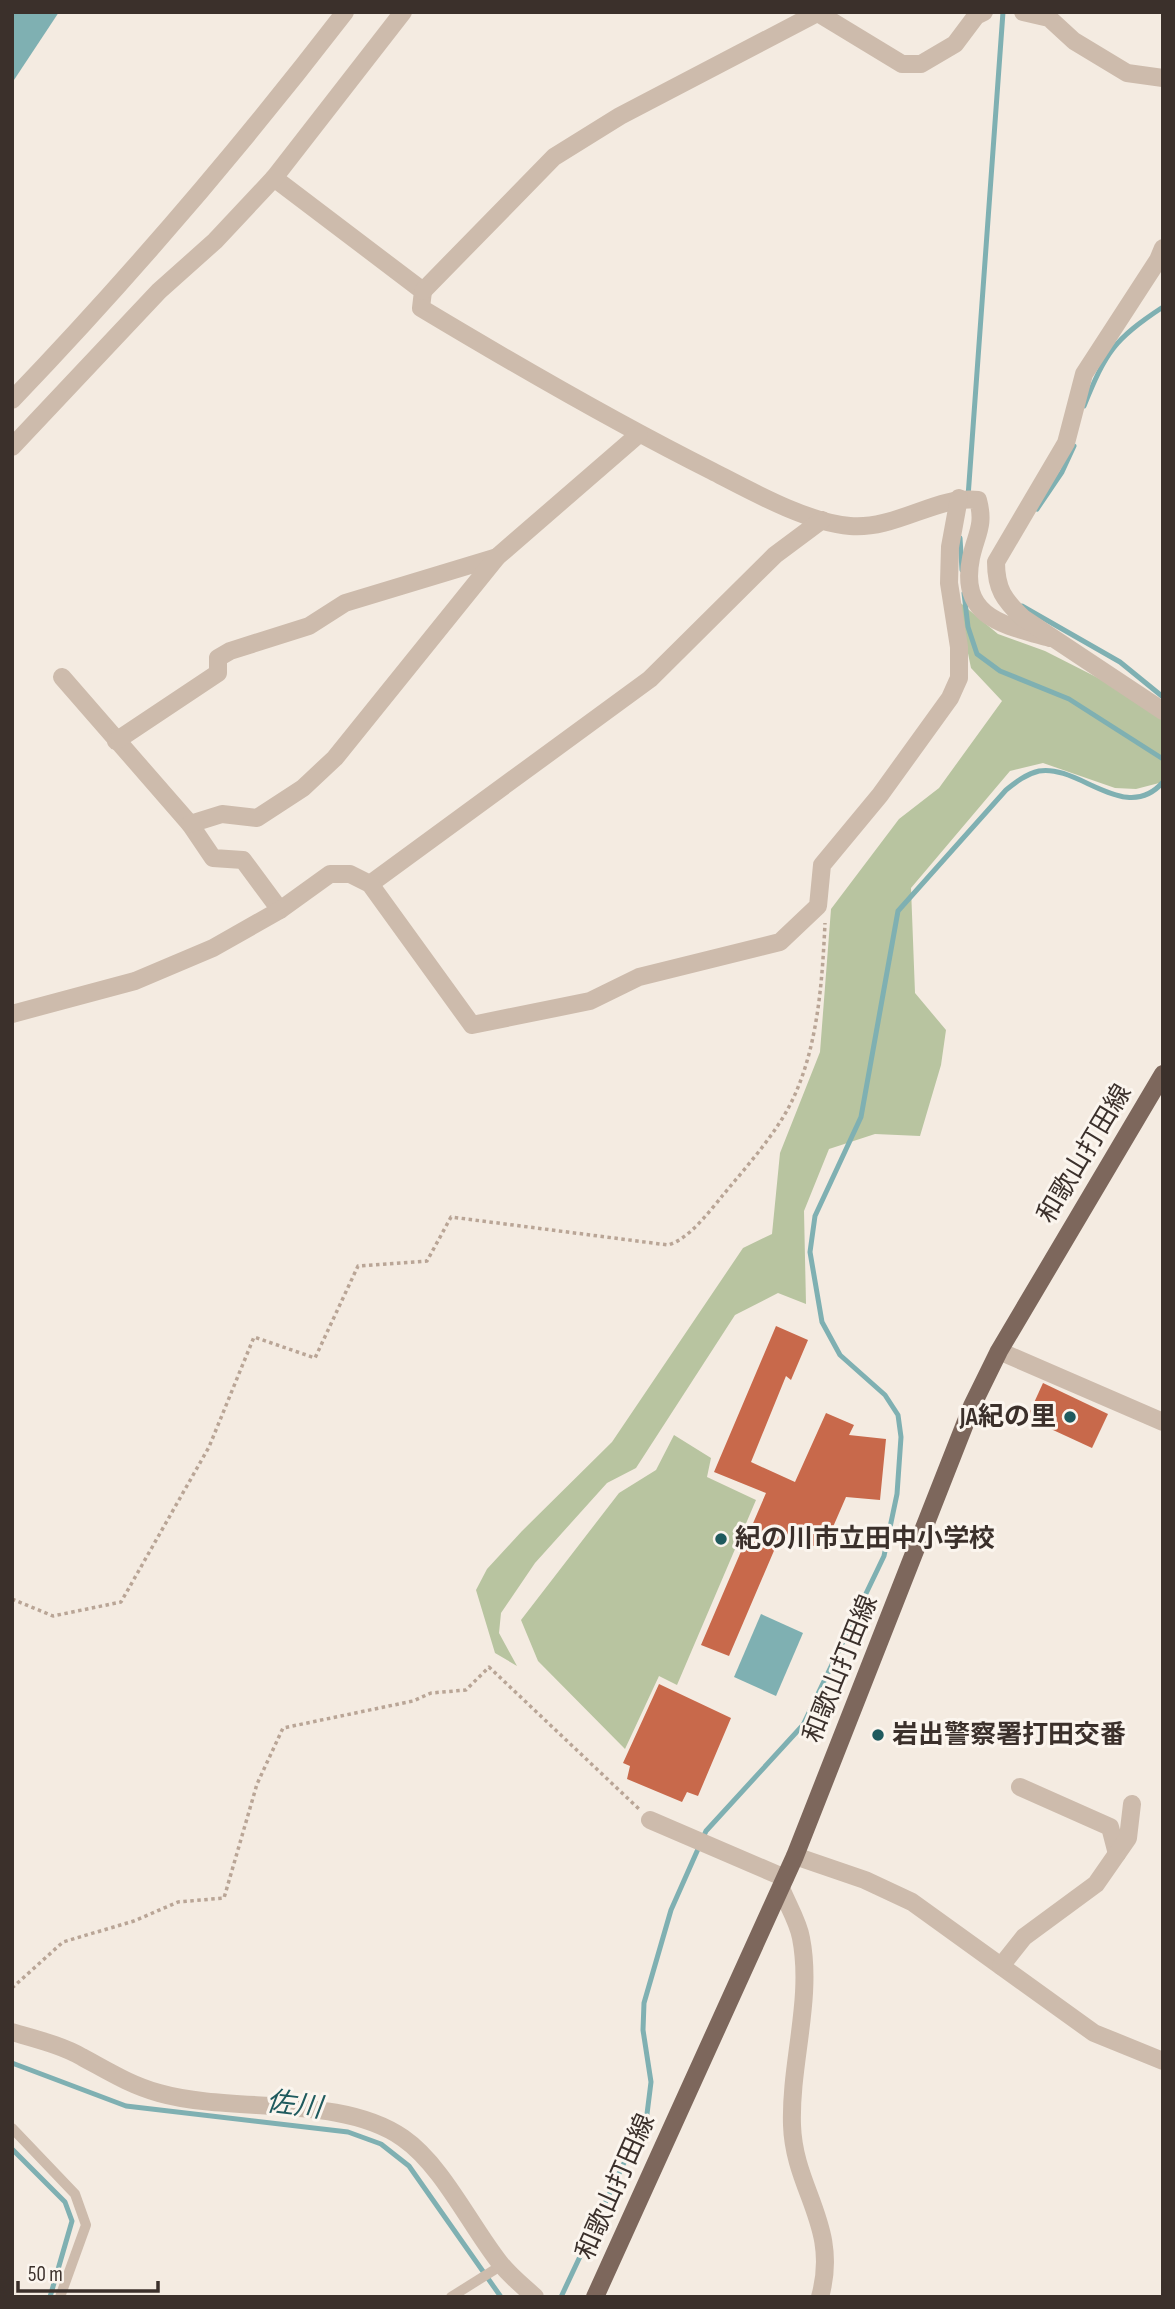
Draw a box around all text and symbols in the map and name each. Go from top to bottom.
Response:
street label: 和歌山打田線 [1032,1079,1138,1229]
place label: JA紀の里 [959,1402,1056,1433]
marker: JA紀の里 [1062,1409,1078,1425]
place label: 紀の川市立田中小学校 [735,1524,995,1555]
marker: 紀の川市立田中小学校 [713,1531,729,1547]
street label: 和歌山打田線 [797,1591,885,1747]
place label: 岩出警察署打田交番 [892,1720,1126,1751]
marker: 岩出警察署打田交番 [870,1727,886,1743]
water label: 佐川 [264,2085,327,2125]
street label: 和歌山打田線 [570,2109,662,2265]
scale bar [18,2250,158,2294]
text: 50 m [28,2262,63,2287]

